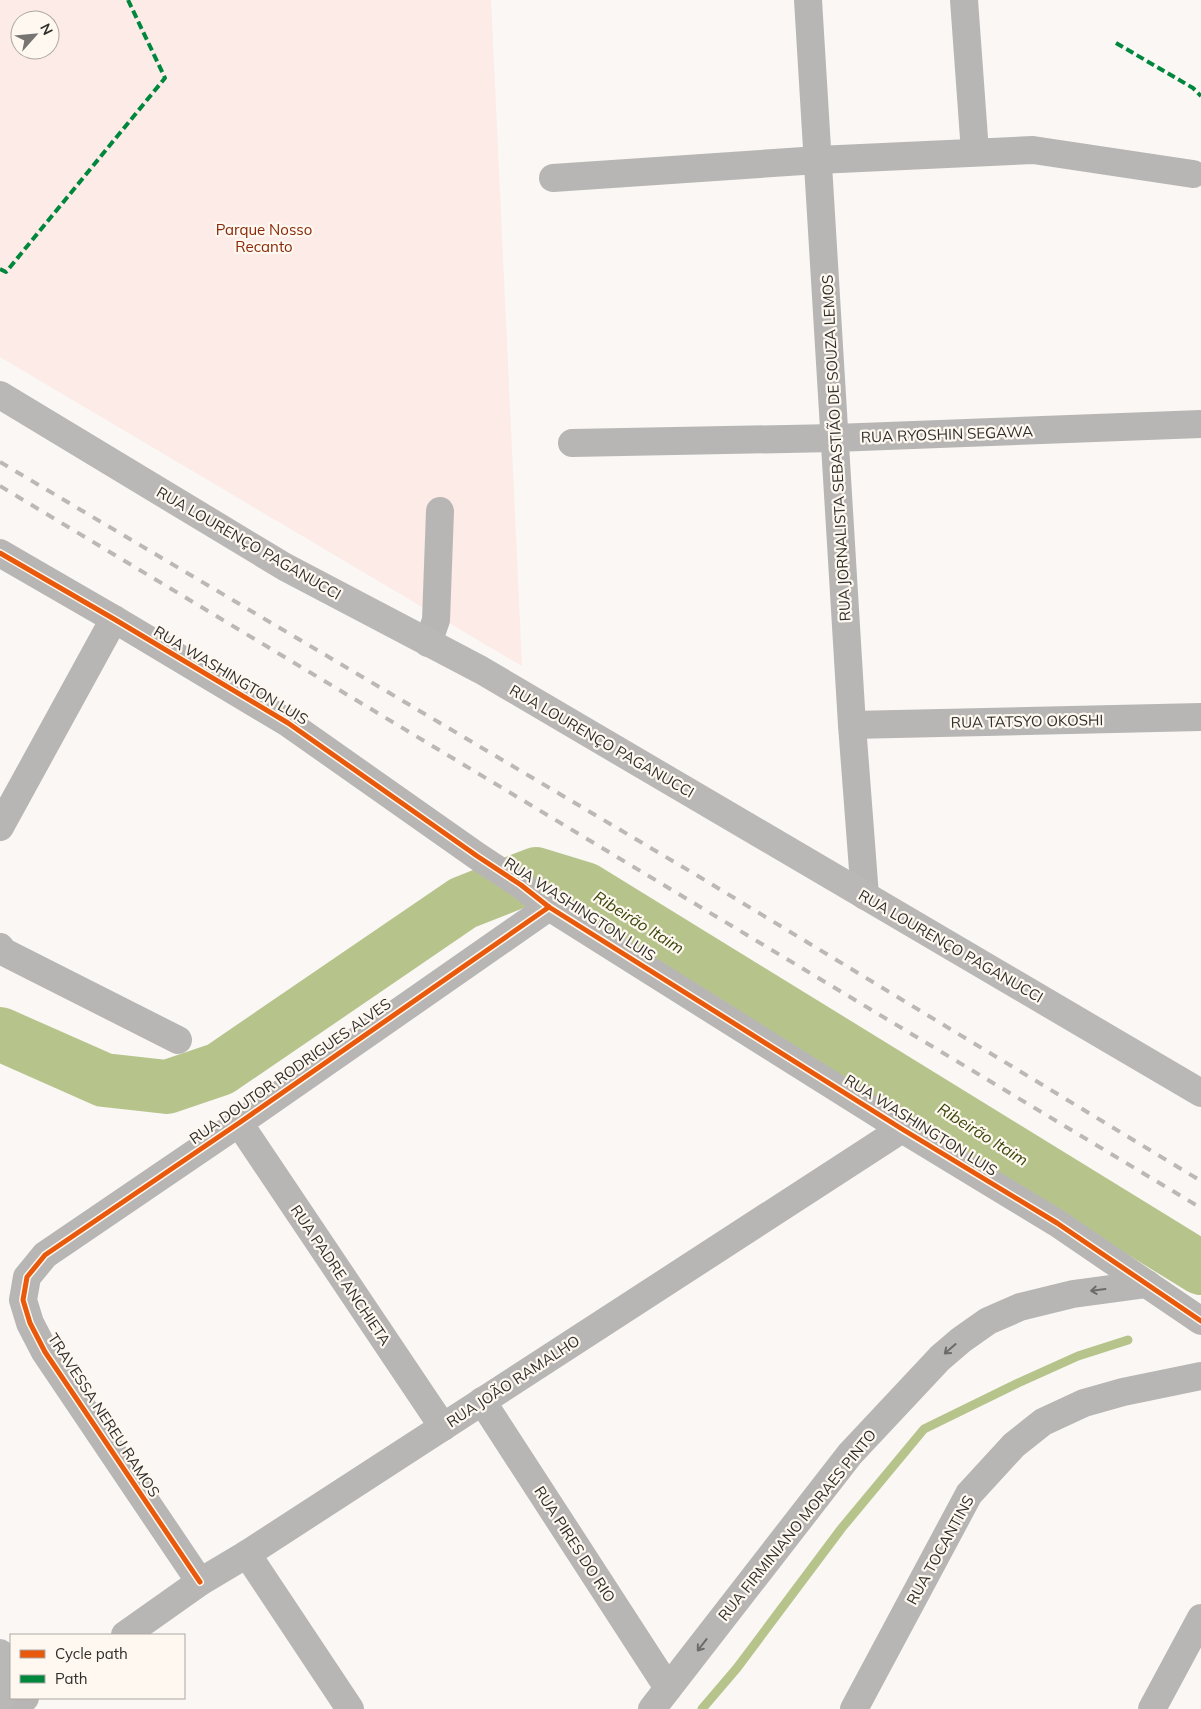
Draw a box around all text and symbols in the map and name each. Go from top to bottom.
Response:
north arrow [10,10,60,60]
text: N [36,20,57,38]
park label: Parque Nosso Recanto [216,220,312,256]
street label: RUA JORNALISTA SEBASTIÃO DE SOUZA LEMOS [817,274,855,622]
street label: RUA RYOSHIN SEGAWA [860,421,1034,447]
street label: RUA LOURENÇO PAGANUCCI [153,482,345,604]
street label: RUA WASHINGTON LUIS [150,621,312,729]
street label: RUA LOURENÇO PAGANUCCI [506,680,698,802]
street label: RUA TATSYO OKOSHI [951,710,1103,732]
street label: RUA WASHINGTON LUIS [501,853,659,965]
street label: RUA LOURENÇO PAGANUCCI [855,885,1047,1007]
water label: Ribeirão Itaim [590,886,688,958]
street label: RUA DOUTOR RODRIGUES ALVES [186,994,394,1148]
street label: RUA WASHINGTON LUIS [841,1070,1001,1180]
water label: Ribeirão Itaim [934,1098,1032,1170]
street label: RUA PADRE ANCHIETA [287,1201,395,1349]
one-way arrow [1090,1286,1106,1296]
street label: TRAVESSA NEREU RAMOS [44,1330,164,1500]
street label: RUA JOÃO RAMALHO [443,1331,583,1431]
one-way arrow [943,1343,956,1355]
street label: RUA FIRMINIANO MORAES PINTO [714,1425,880,1625]
street label: RUA PIRES DO RIO [530,1482,620,1606]
street label: RUA TOCANTINS [902,1492,978,1608]
legend [10,1634,185,1699]
one-way arrow [696,1638,707,1651]
text: Cycle path [55,1644,128,1663]
text: Path [55,1669,87,1688]

